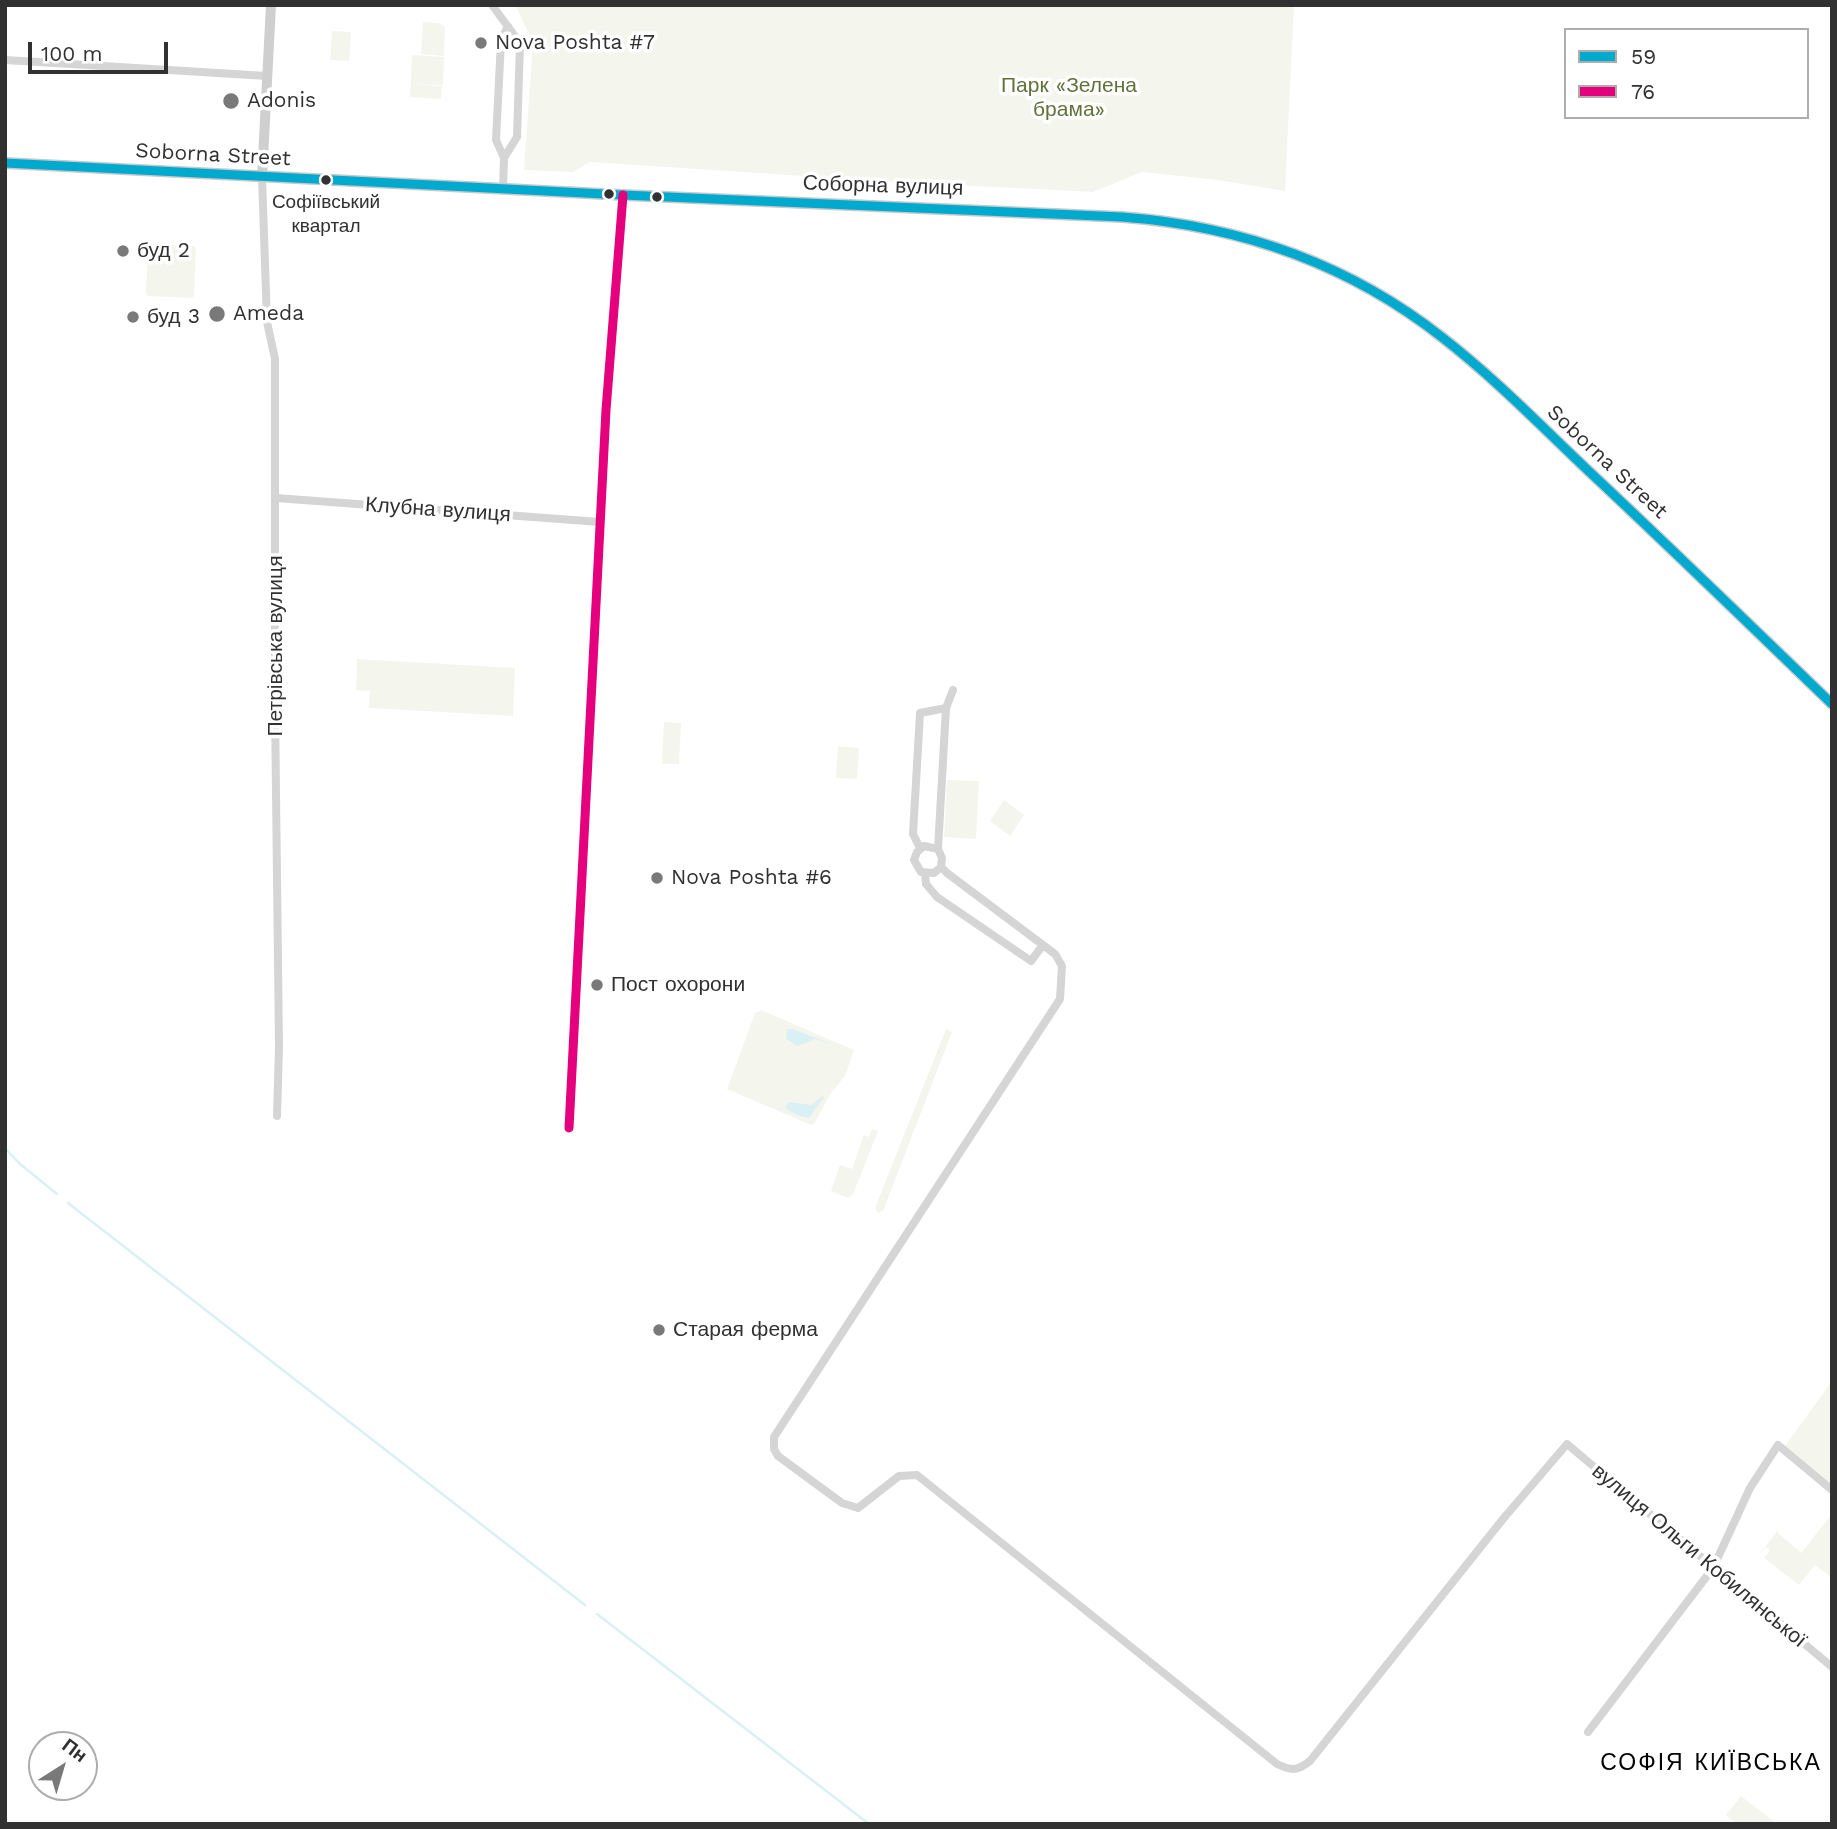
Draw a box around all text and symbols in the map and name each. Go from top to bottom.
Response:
scale bar [32,28,172,72]
legend [1564,28,1809,119]
place label: Nova Poshta #7 [495,30,655,56]
marker: Nova Poshta #7 [473,35,489,51]
text: 100 m [41,41,103,66]
text: 59 [1631,44,1656,69]
park label: Парк «Зелена брама» [1001,73,1137,123]
text: 76 [1631,79,1655,104]
place label: Adonis [247,88,316,114]
marker: Adonis [221,91,241,111]
street label: Soborna Street [135,138,291,172]
street label: Соборна вулиця [802,171,964,201]
marker: Софіївський квартал [319,173,333,187]
unlabelled marker [602,187,616,201]
unlabelled marker [650,190,664,204]
place label: Софіївський квартал [272,191,380,235]
place label: буд 2 [137,238,190,264]
marker: буд 2 [115,243,131,259]
place label: Ameda [233,301,304,327]
place label: буд 3 [147,304,200,330]
marker: Ameda [207,304,227,324]
marker: буд 3 [125,309,141,325]
street label: Soborna Street [1541,400,1673,524]
street label: Клубна вулиця [364,492,512,528]
street label: Петрівська вулиця [263,555,289,737]
place label: Nova Poshta #6 [671,865,832,891]
marker: Nova Poshta #6 [649,870,665,886]
place label: Пост охорони [611,972,745,998]
marker: Пост охорони [589,977,605,993]
place label: Старая ферма [673,1317,818,1343]
marker: Старая ферма [651,1322,667,1338]
street label: вулиця Ольги Кобилянської [1587,1459,1811,1653]
north arrow [28,1731,98,1801]
text: Пн [58,1734,92,1767]
district label: СОФІЯ КИЇВСЬКА [1602,1749,1820,1777]

